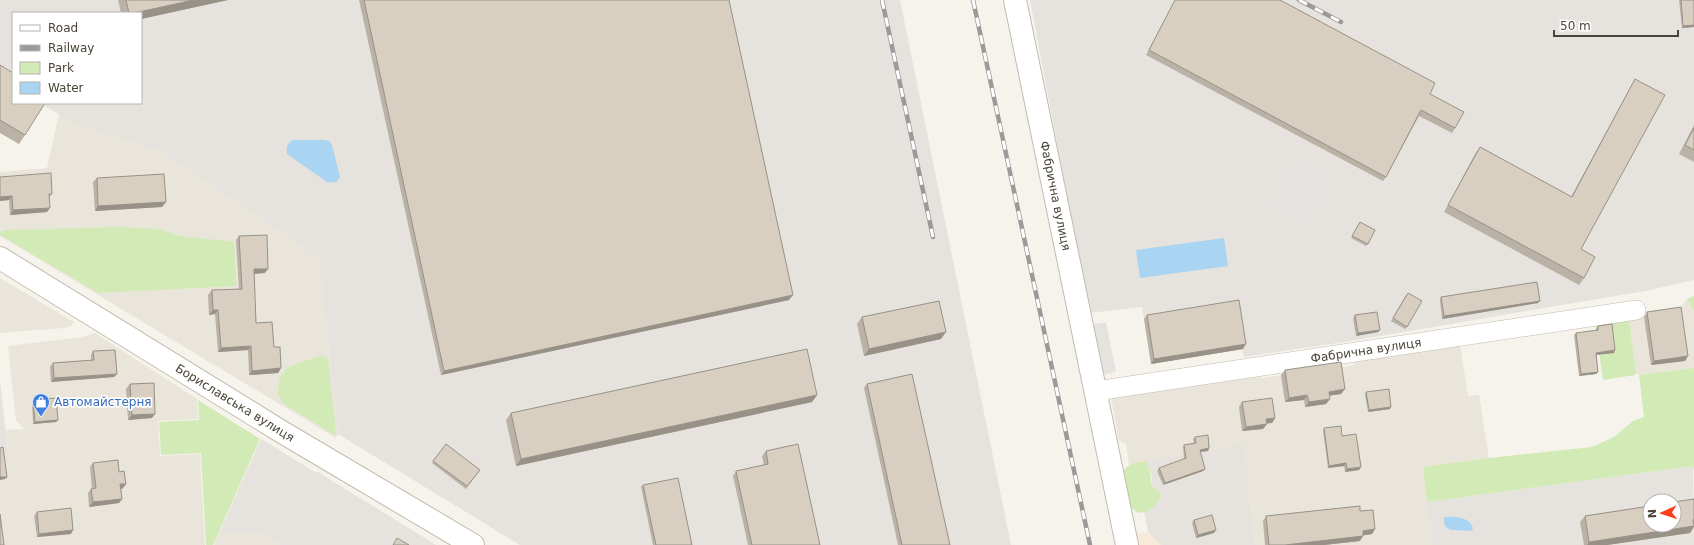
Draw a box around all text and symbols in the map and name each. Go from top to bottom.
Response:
legend [12,12,142,104]
scale bar [1554,12,1678,38]
text: 50 m [1560,19,1591,33]
text: Road [48,21,78,35]
text: Railway [48,41,94,55]
text: Park [48,61,74,75]
text: Water [48,81,84,95]
street label: Фабрична вулиця [1037,140,1073,252]
street label: Фабрична вулиця [1310,335,1422,366]
street label: Бориславська вулиця [173,361,297,445]
shop icon: Автомайстерня [31,392,51,417]
place label: Автомайстерня [54,395,151,409]
north arrow [1642,493,1682,533]
text: N [1646,509,1659,518]

